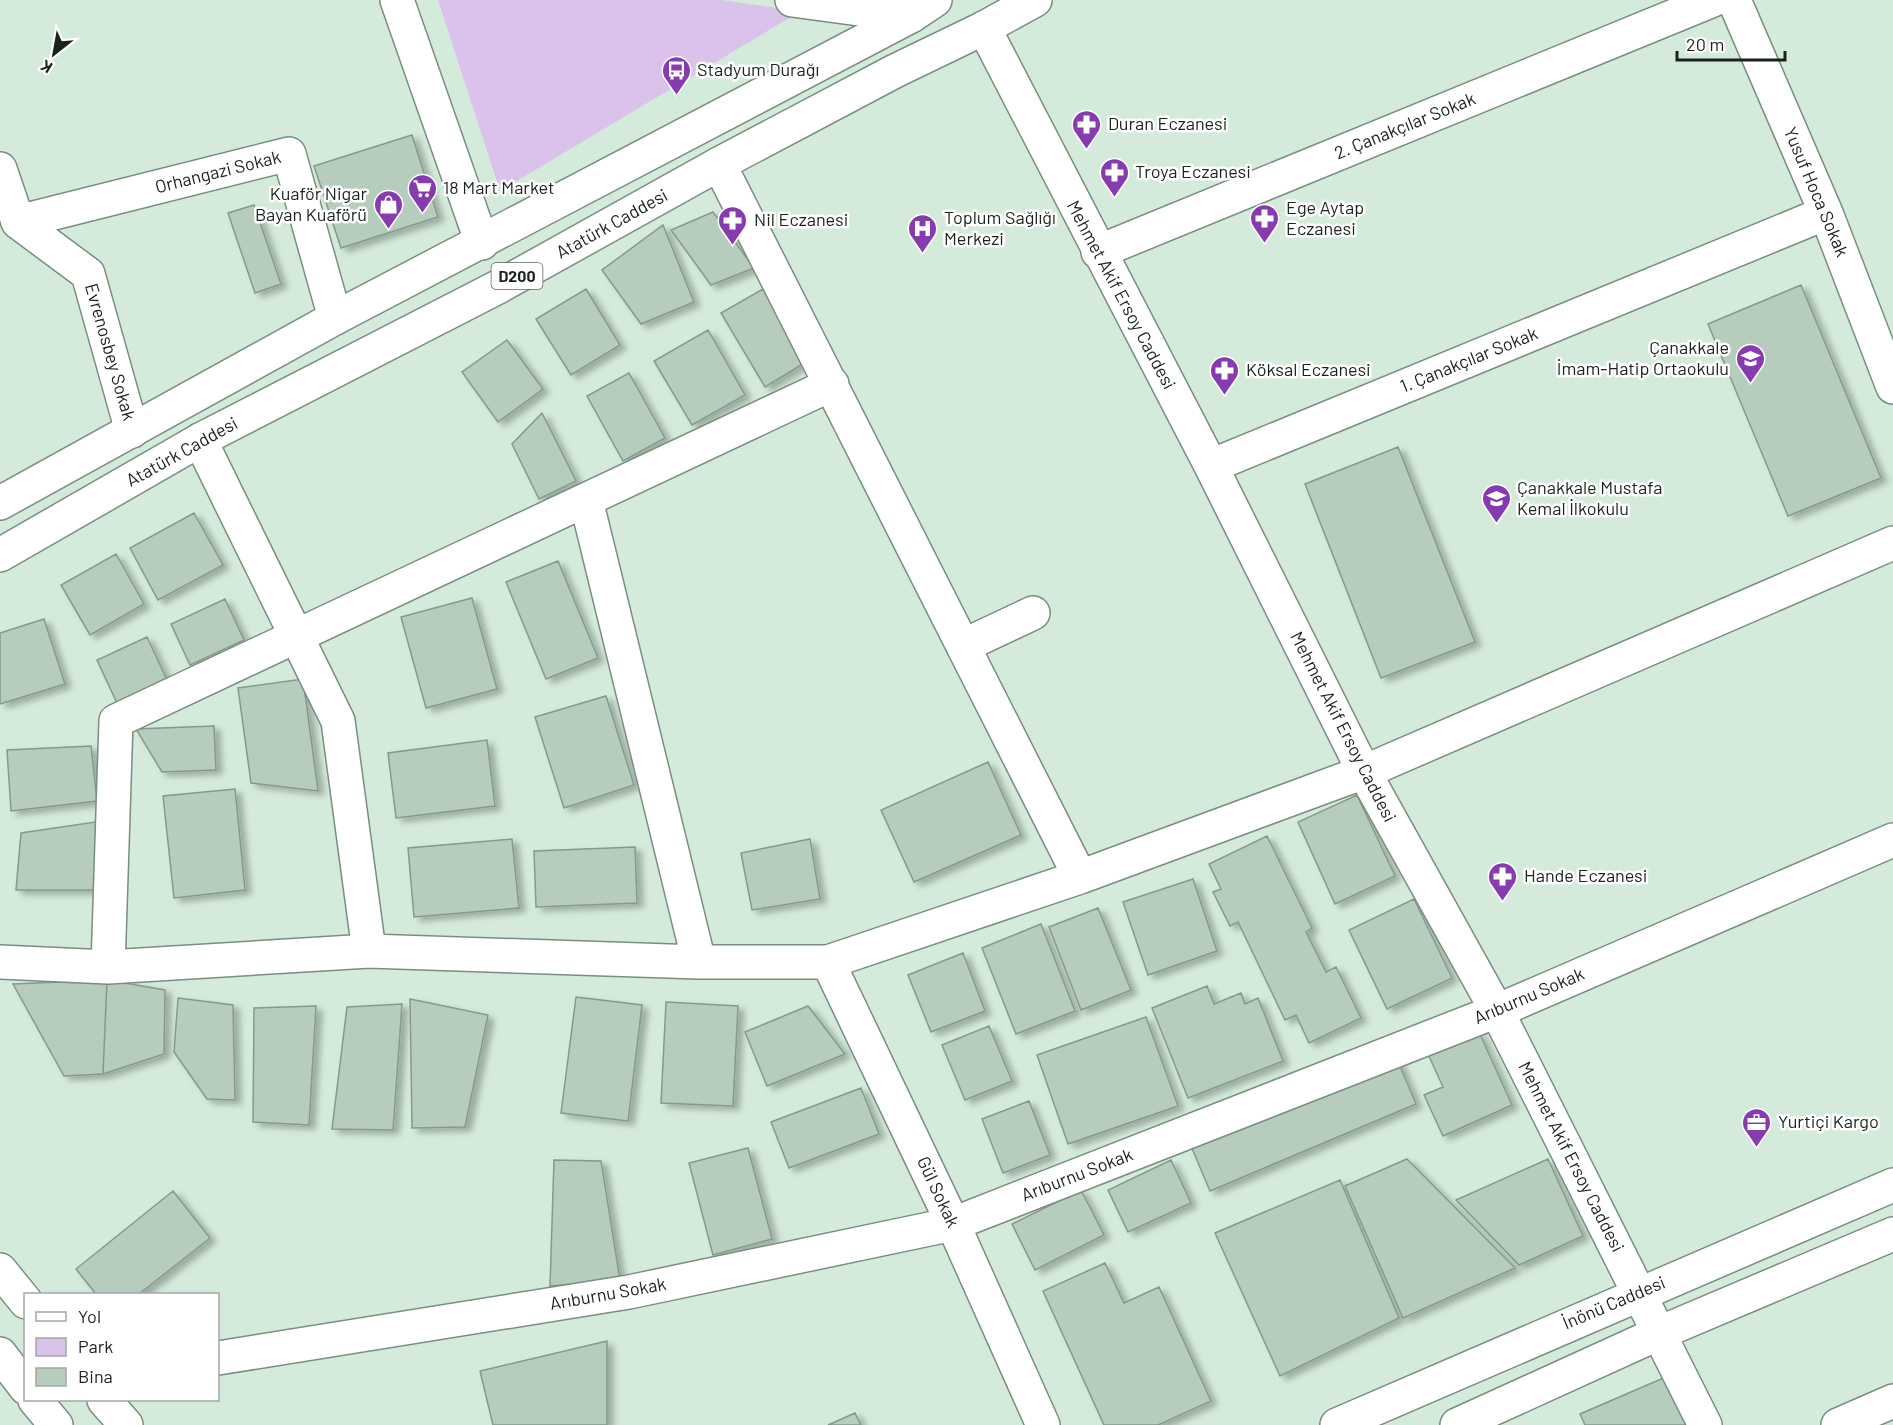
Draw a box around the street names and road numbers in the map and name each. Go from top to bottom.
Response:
street label: 2. Çanakçılar Sokak [1331,87,1478,163]
street label: Yusuf Hoca Sokak [1780,123,1854,260]
street label: Orhangazi Sokak [153,145,283,197]
street label: Atatürk Caddesi [552,183,671,263]
street label: Mehmet Akif Ersoy Caddesi [1063,196,1181,393]
road number: D200 [492,263,542,289]
street label: Evrenosbey Sokak [81,280,141,423]
street label: 1. Çanakçılar Sokak [1397,321,1541,397]
street label: Atatürk Caddesi [122,411,241,491]
street label: Mehmet Akif Ersoy Caddesi [1286,628,1402,825]
street label: Arıburnu Sokak [1470,962,1587,1028]
street label: Mehmet Akif Ersoy Caddesi [1514,1058,1630,1255]
street label: Arıburnu Sokak [1018,1143,1136,1205]
street label: Gül Sokak [913,1153,965,1231]
street label: İnönü Caddesi [1559,1271,1668,1334]
street label: Arıburnu Sokak [548,1272,668,1314]

